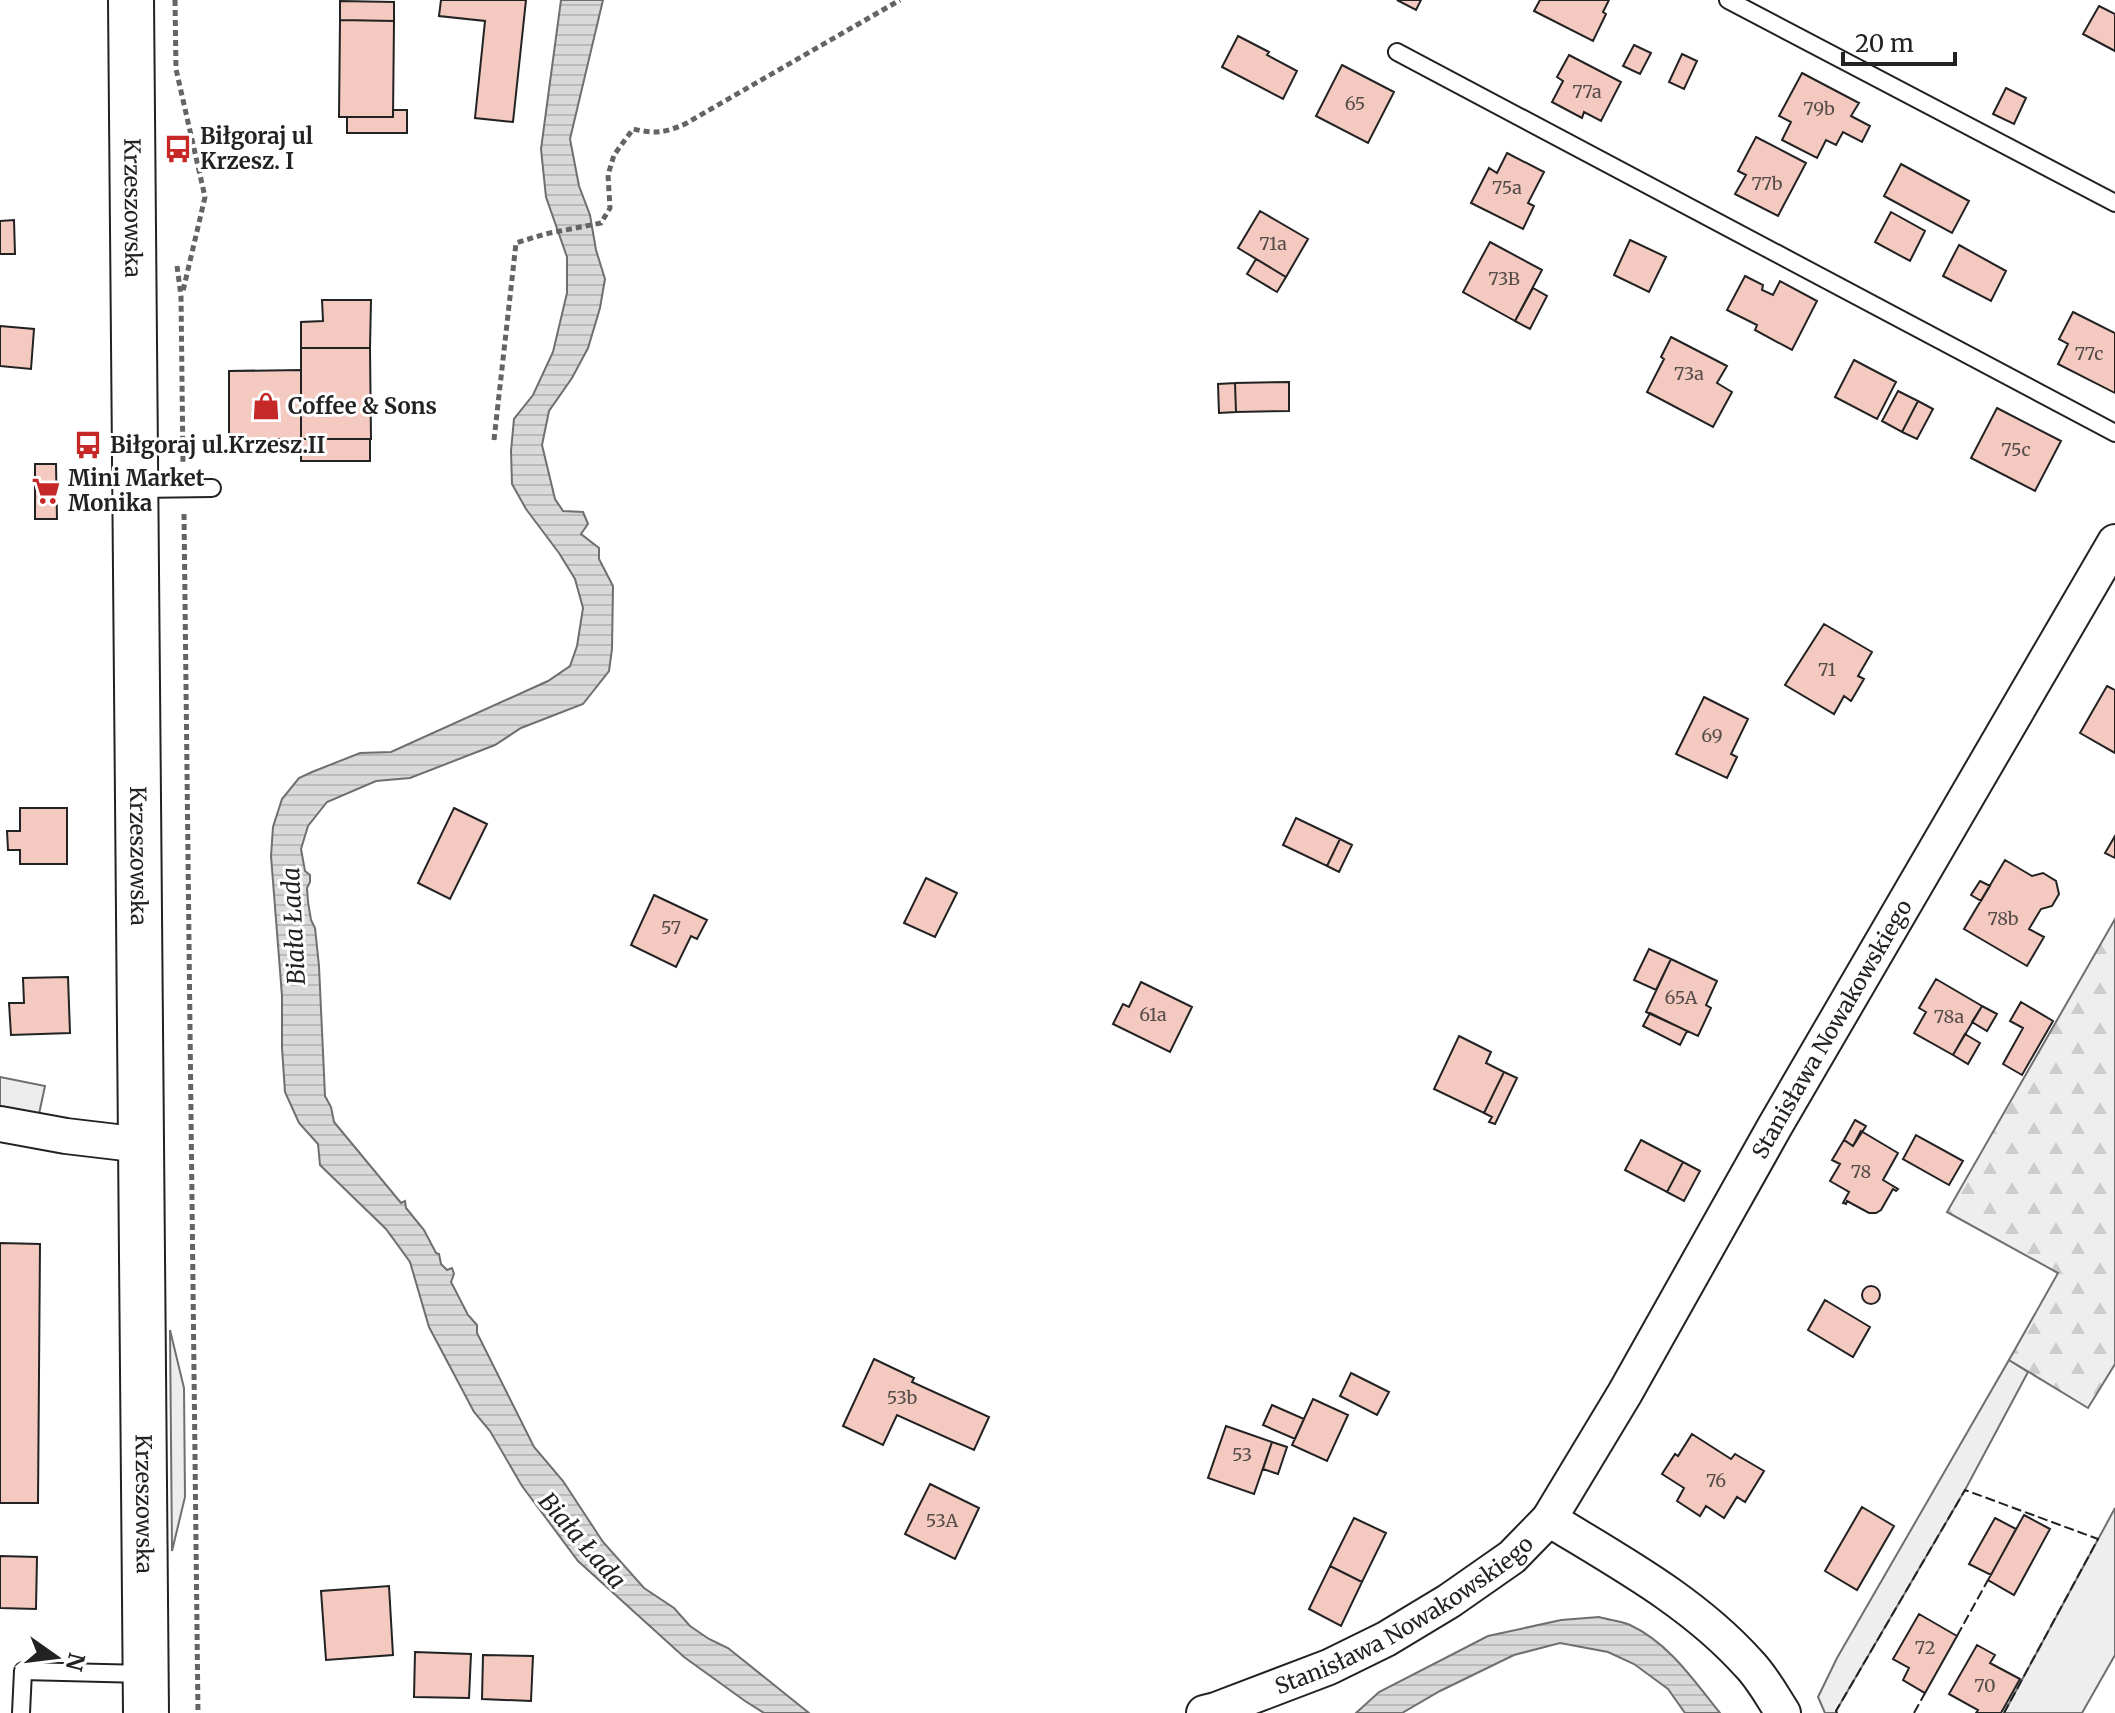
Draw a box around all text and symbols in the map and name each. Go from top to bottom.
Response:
scale bar [1843,16,1955,66]
text: 20 m [1855,28,1914,59]
house number: 77a [1572,80,1602,103]
house number: 65 [1345,92,1365,115]
house number: 79b [1803,97,1835,120]
place label: Biłgoraj ul Krzesz. I [200,122,313,175]
bus stop icon: Biłgoraj ul Krzesz. I [163,134,193,164]
street label: Krzeszowska [118,138,147,278]
house number: 77b [1751,172,1783,195]
house number: 75a [1492,176,1522,199]
house number: 71a [1259,232,1287,255]
house number: 73B [1488,267,1520,290]
house number: 77c [2075,342,2103,365]
house number: 73a [1674,362,1704,385]
shop icon: Coffee & Sons [251,391,281,421]
place label: Coffee & Sons [288,392,437,420]
bus stop icon: Biłgoraj ul.Krzesz.II [73,430,103,460]
place label: Biłgoraj ul.Krzesz.II [110,431,325,459]
house number: 75c [2001,438,2031,461]
place label: Mini Market Monika [68,464,205,517]
supermarket icon: Mini Market Monika [31,476,61,506]
house number: 71 [1818,658,1836,681]
house number: 69 [1701,724,1723,747]
street label: Krzeszowska [124,786,153,926]
water label: Biała Łada [275,866,312,986]
street label: Stanisława Nowakowskiego [1746,894,1918,1163]
house number: 78b [1987,907,2019,930]
house number: 57 [661,916,681,939]
house number: 65A [1665,986,1698,1009]
house number: 61a [1139,1003,1167,1026]
house number: 78a [1934,1005,1965,1028]
house number: 78 [1851,1160,1871,1183]
house number: 53b [887,1386,917,1409]
street label: Krzeszowska [130,1434,159,1574]
house number: 53 [1232,1443,1252,1466]
house number: 76 [1706,1469,1726,1492]
water label: Biała Łada [532,1486,633,1595]
house number: 53A [926,1509,958,1532]
street label: Stanisława Nowakowskiego [1271,1530,1539,1700]
north arrow [16,1617,96,1697]
house number: 72 [1915,1636,1935,1659]
text: N [60,1650,91,1674]
house number: 70 [1974,1674,1996,1697]

